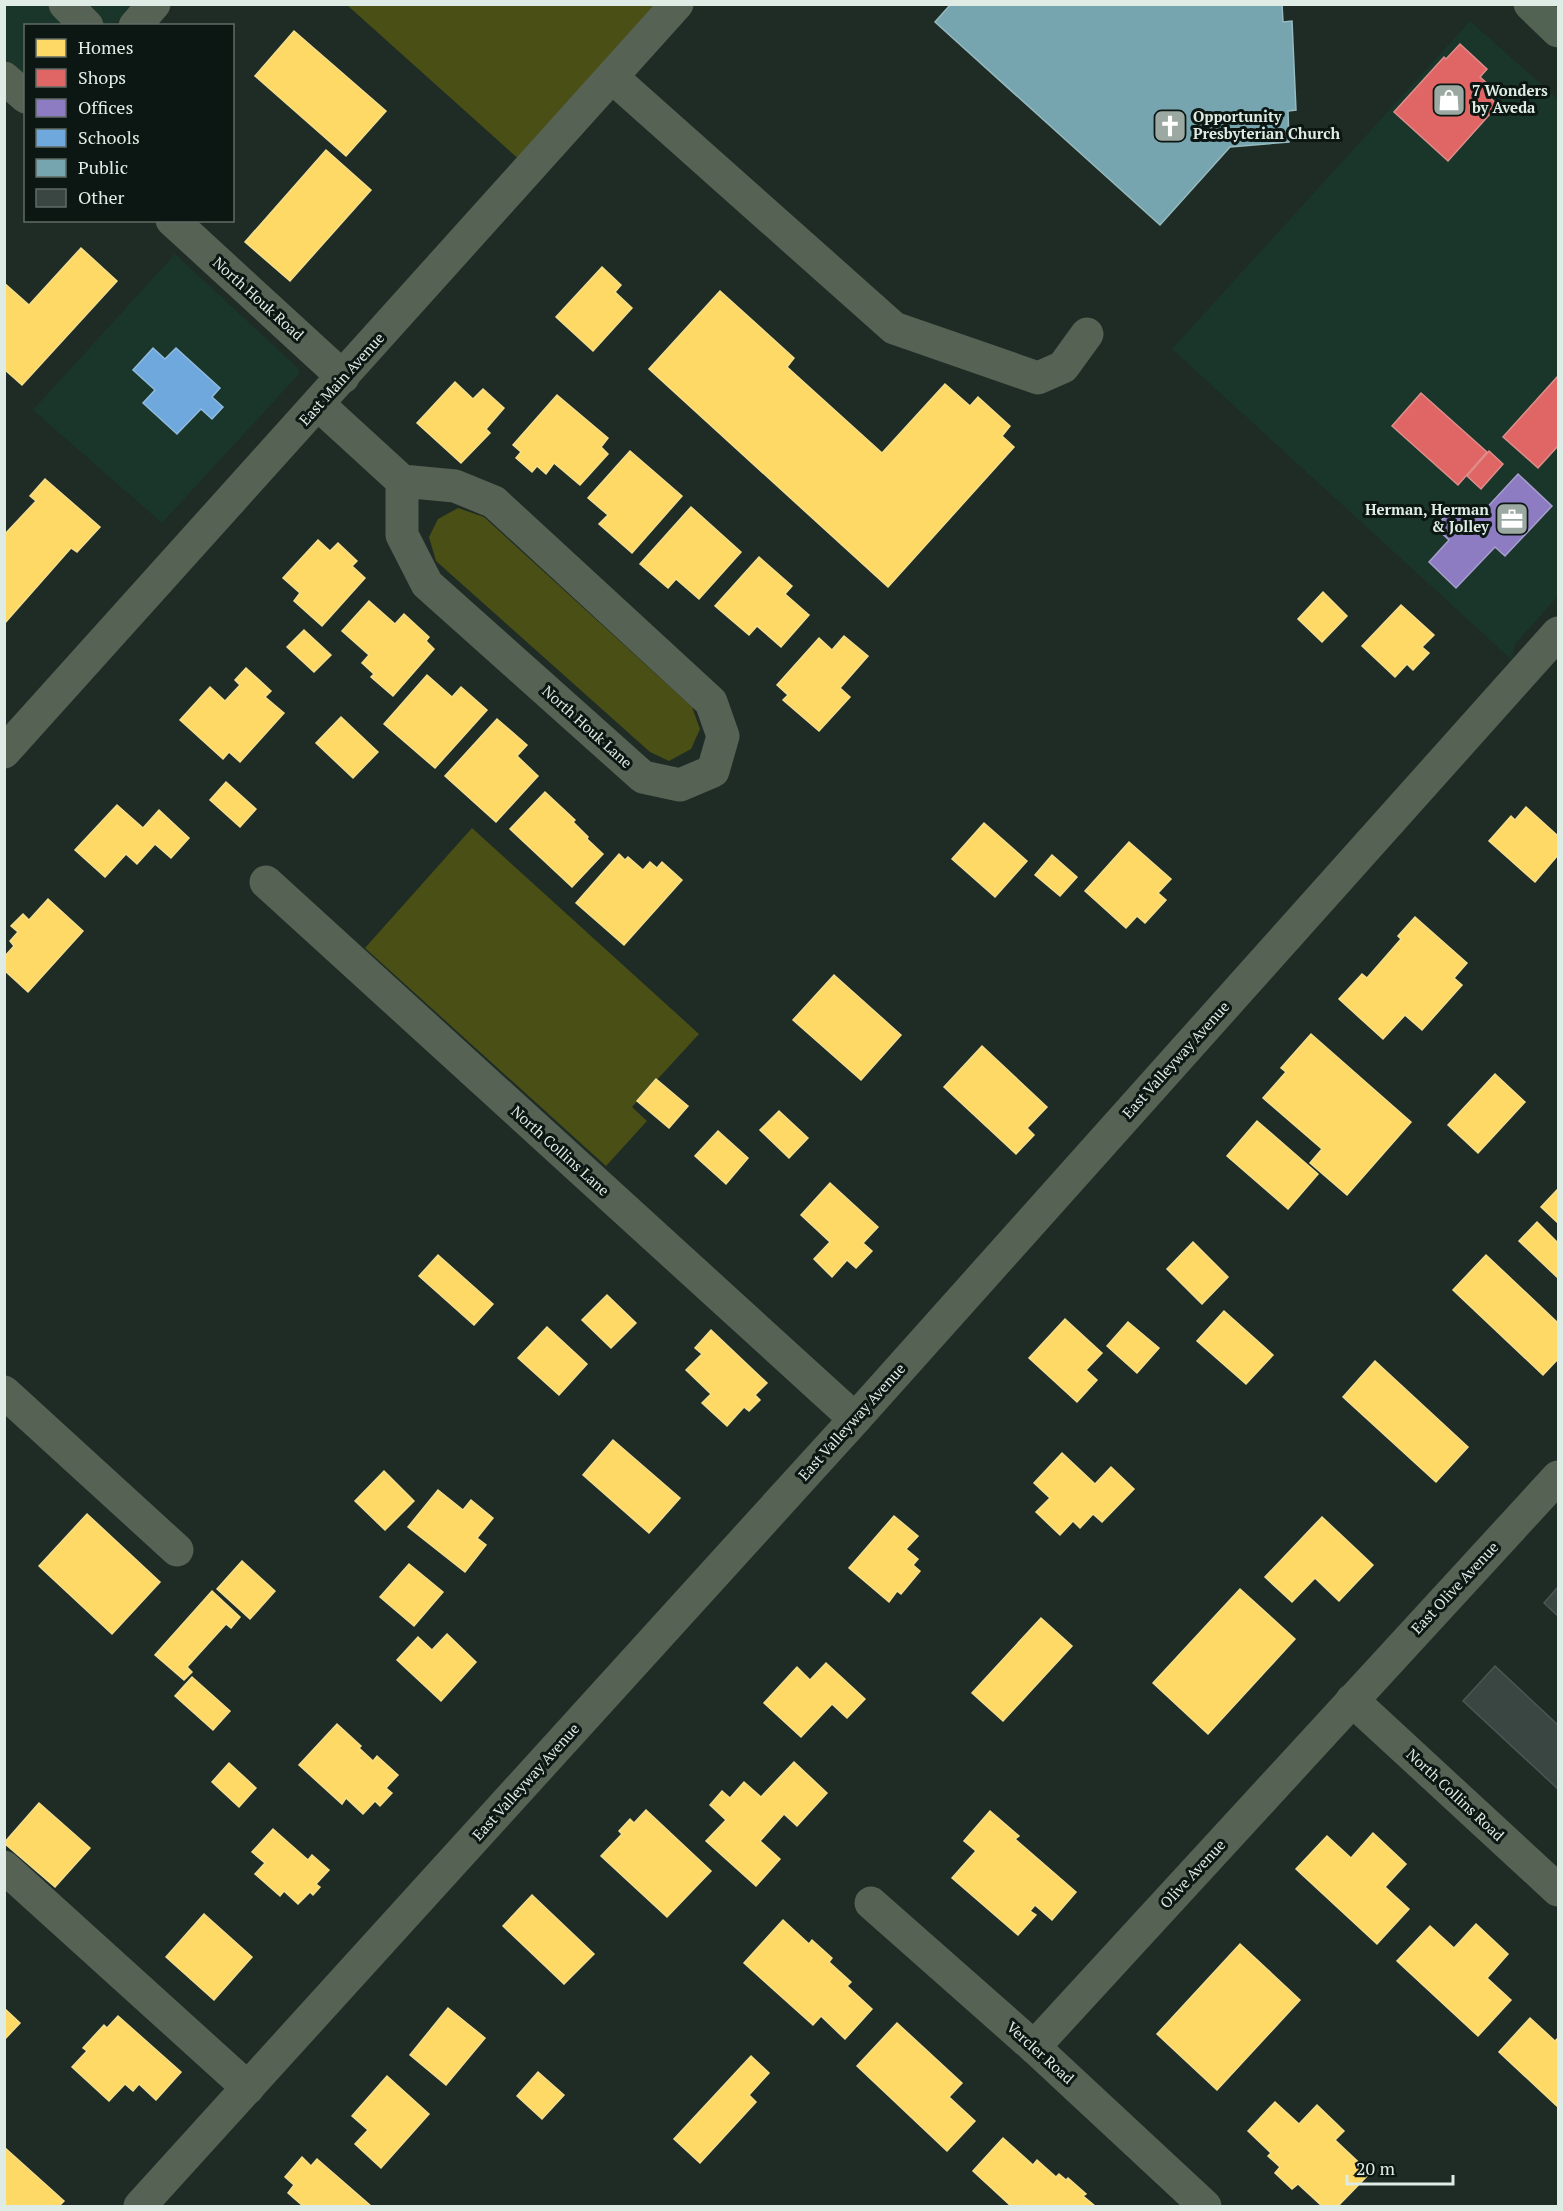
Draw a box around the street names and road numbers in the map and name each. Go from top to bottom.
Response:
street label: North Houk Road [209,252,308,344]
street label: East Main Avenue [294,328,388,429]
street label: North Houk Lane [538,681,637,772]
street label: East Valleyway Avenue [1117,997,1233,1122]
street label: North Collins Lane [507,1101,614,1200]
street label: East Valleyway Avenue [793,1359,909,1484]
street label: East Olive Avenue [1406,1537,1502,1638]
street label: East Valleyway Avenue [467,1719,583,1844]
street label: North Collins Road [1403,1744,1509,1845]
street label: Olive Avenue [1155,1835,1229,1912]
street label: Vercler Road [1003,2017,1079,2088]

